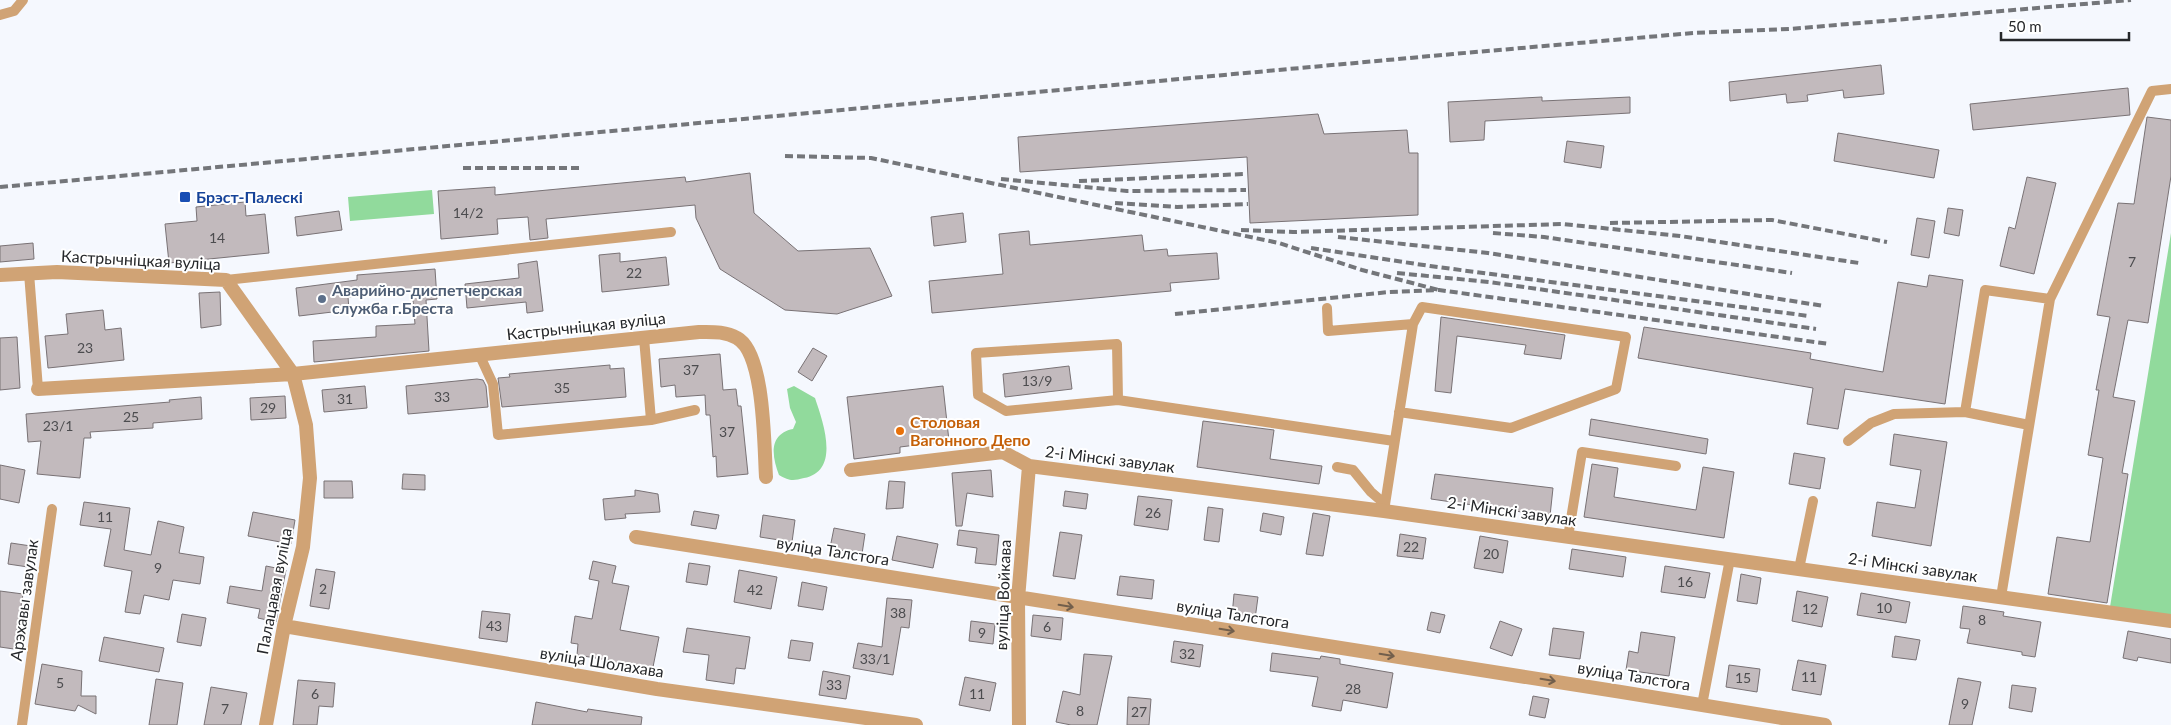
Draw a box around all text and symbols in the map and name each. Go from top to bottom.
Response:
scale bar [2001,10,2128,42]
text: 50 m [2008,17,2042,35]
place label: Брэст-Палескі [196,187,303,206]
marker: Брэст-Палескі [178,190,192,204]
house number: 14/2 [453,204,483,221]
house number: 14 [209,229,225,246]
street label: Кастрычніцкая вуліца [61,246,221,273]
house number: 7 [2128,253,2136,270]
house number: 22 [626,264,642,281]
place label: Аварийно-диспетчерская служба г.Бреста [331,280,522,317]
marker: Аварийно-диспетчерская служба г.Бреста [316,293,328,305]
street label: Кастрычніцкая вуліца [505,308,666,343]
house number: 23 [77,339,93,356]
house number: 37 [683,361,699,378]
house number: 13/9 [1022,372,1052,389]
house number: 35 [554,379,570,396]
house number: 33 [434,388,450,405]
house number: 31 [337,390,353,407]
house number: 29 [260,399,276,416]
house number: 25 [123,408,139,425]
place label: Столовая Вагонного Депо [910,412,1031,449]
house number: 23/1 [43,417,73,434]
house number: 37 [719,423,735,440]
marker: Столовая Вагонного Депо [894,425,906,437]
street label: 2-і Мінскі завулак [1044,441,1177,476]
street label: 2-і Мінскі завулак [1446,492,1579,529]
house number: 26 [1145,504,1161,521]
house number: 11 [97,508,113,525]
street label: Палацавая вуліца [252,526,295,656]
street label: вуліца Талстога [775,532,891,569]
street label: Арэхавы завулак [6,537,42,662]
house number: 22 [1403,538,1419,555]
street label: вуліца Войкава [991,539,1014,651]
house number: 20 [1483,545,1499,562]
street label: 2-і Мінскі завулак [1847,548,1980,585]
house number: 9 [154,559,162,576]
house number: 16 [1677,573,1693,590]
house number: 2 [319,580,327,597]
house number: 42 [747,581,763,598]
street label: вуліца Талстога [1175,595,1291,632]
house number: 10 [1876,599,1892,616]
house number: 12 [1802,600,1818,617]
one-way arrow [1058,601,1074,611]
house number: 38 [890,604,906,621]
house number: 8 [1978,611,1986,628]
house number: 43 [486,617,502,634]
house number: 6 [1043,618,1051,635]
house number: 9 [978,624,986,641]
one-way arrow [1218,626,1234,636]
street label: вуліца Шолахава [539,642,665,681]
house number: 32 [1179,645,1195,662]
house number: 33/1 [860,650,890,667]
one-way arrow [1379,650,1395,660]
street label: вуліца Талстога [1576,657,1692,694]
house number: 11 [1801,668,1817,685]
house number: 15 [1735,669,1751,686]
house number: 5 [56,674,64,691]
one-way arrow [1540,675,1556,685]
house number: 33 [826,676,842,693]
house number: 28 [1345,680,1361,697]
house number: 6 [311,685,319,702]
house number: 11 [969,685,985,702]
house number: 9 [1961,695,1969,712]
house number: 7 [221,700,229,717]
house number: 8 [1076,702,1084,719]
house number: 27 [1131,703,1147,720]

